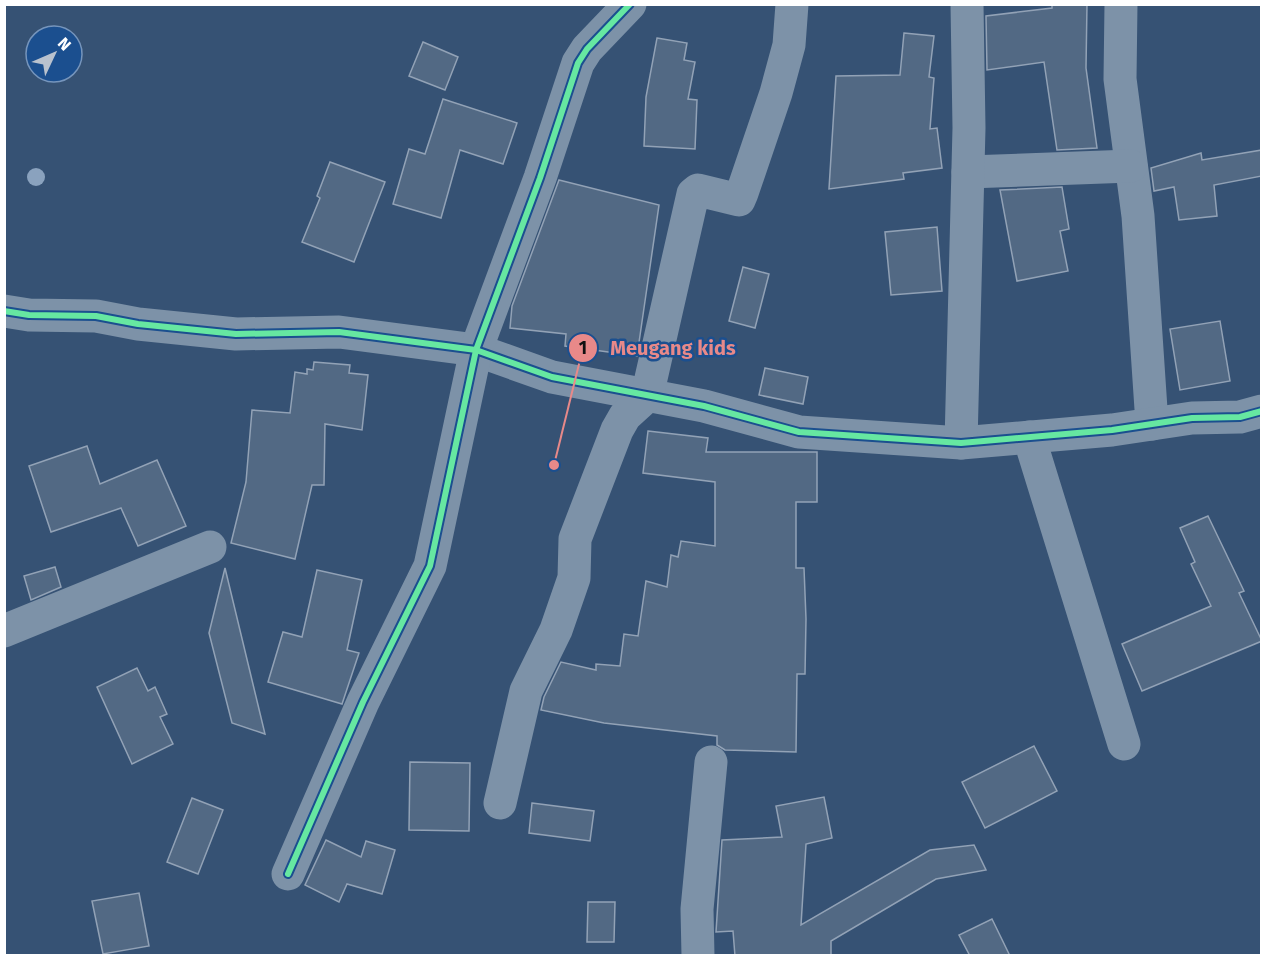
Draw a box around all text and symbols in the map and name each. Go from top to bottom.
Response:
north arrow [24,24,84,84]
text: N [54,34,75,54]
callout: Meugang kids [568,329,748,367]
text: Meugang kids [610,336,736,360]
text: 1 [579,337,587,359]

